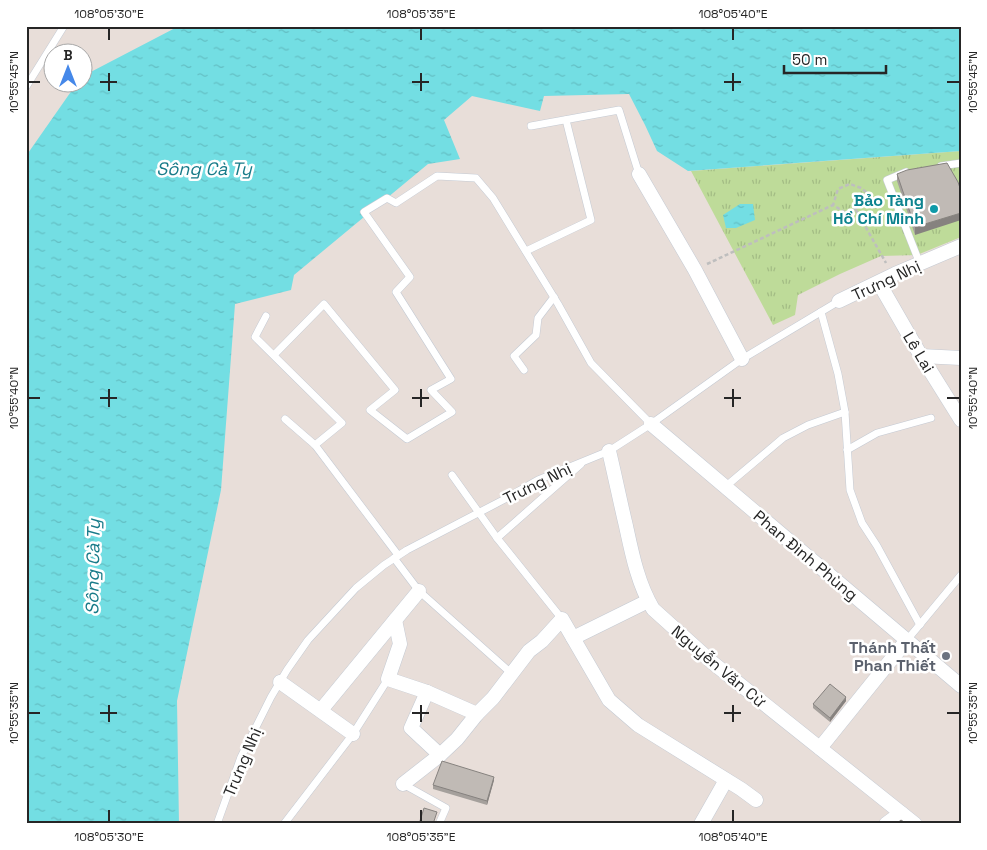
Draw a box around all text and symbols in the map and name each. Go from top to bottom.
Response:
text: 108°05'30"E [74,6,144,22]
text: 108°05'35"E [387,6,456,22]
text: 108°05'40"E [698,6,768,22]
north arrow [42,42,92,92]
scale bar [784,42,887,74]
text: B [63,46,73,64]
text: 50 m [792,50,827,69]
text: 10°55'45"N [6,51,22,113]
text: 10°55'45"N [965,51,981,113]
water label: Sông Cà Ty [156,157,253,180]
place label: Bảo Tàng Hồ Chí Minh [833,190,924,229]
marker: Bảo Tàng Hồ Chí Minh [928,203,940,215]
street label: Trưng Nhị [849,255,924,305]
street label: Lê Lai [898,328,939,377]
text: 10°55'40"N [6,367,22,429]
text: 10°55'40"N [965,367,981,429]
street label: Trưng Nhị [500,458,575,509]
street label: Phan Đình Phùng [749,506,862,605]
water label: Sông Cà Ty [80,518,105,615]
street label: Nguyễn Văn Cừ [667,621,771,712]
place label: Thánh Thất Phan Thiết [849,637,936,676]
marker: Thánh Thất Phan Thiết [940,650,952,662]
text: 10°55'35"N [6,682,22,744]
text: 10°55'35"N [965,682,981,744]
street label: Trưng Nhị [218,724,266,800]
text: 108°05'30"E [74,829,144,845]
text: 108°05'35"E [387,829,456,845]
text: 108°05'40"E [698,829,768,845]

